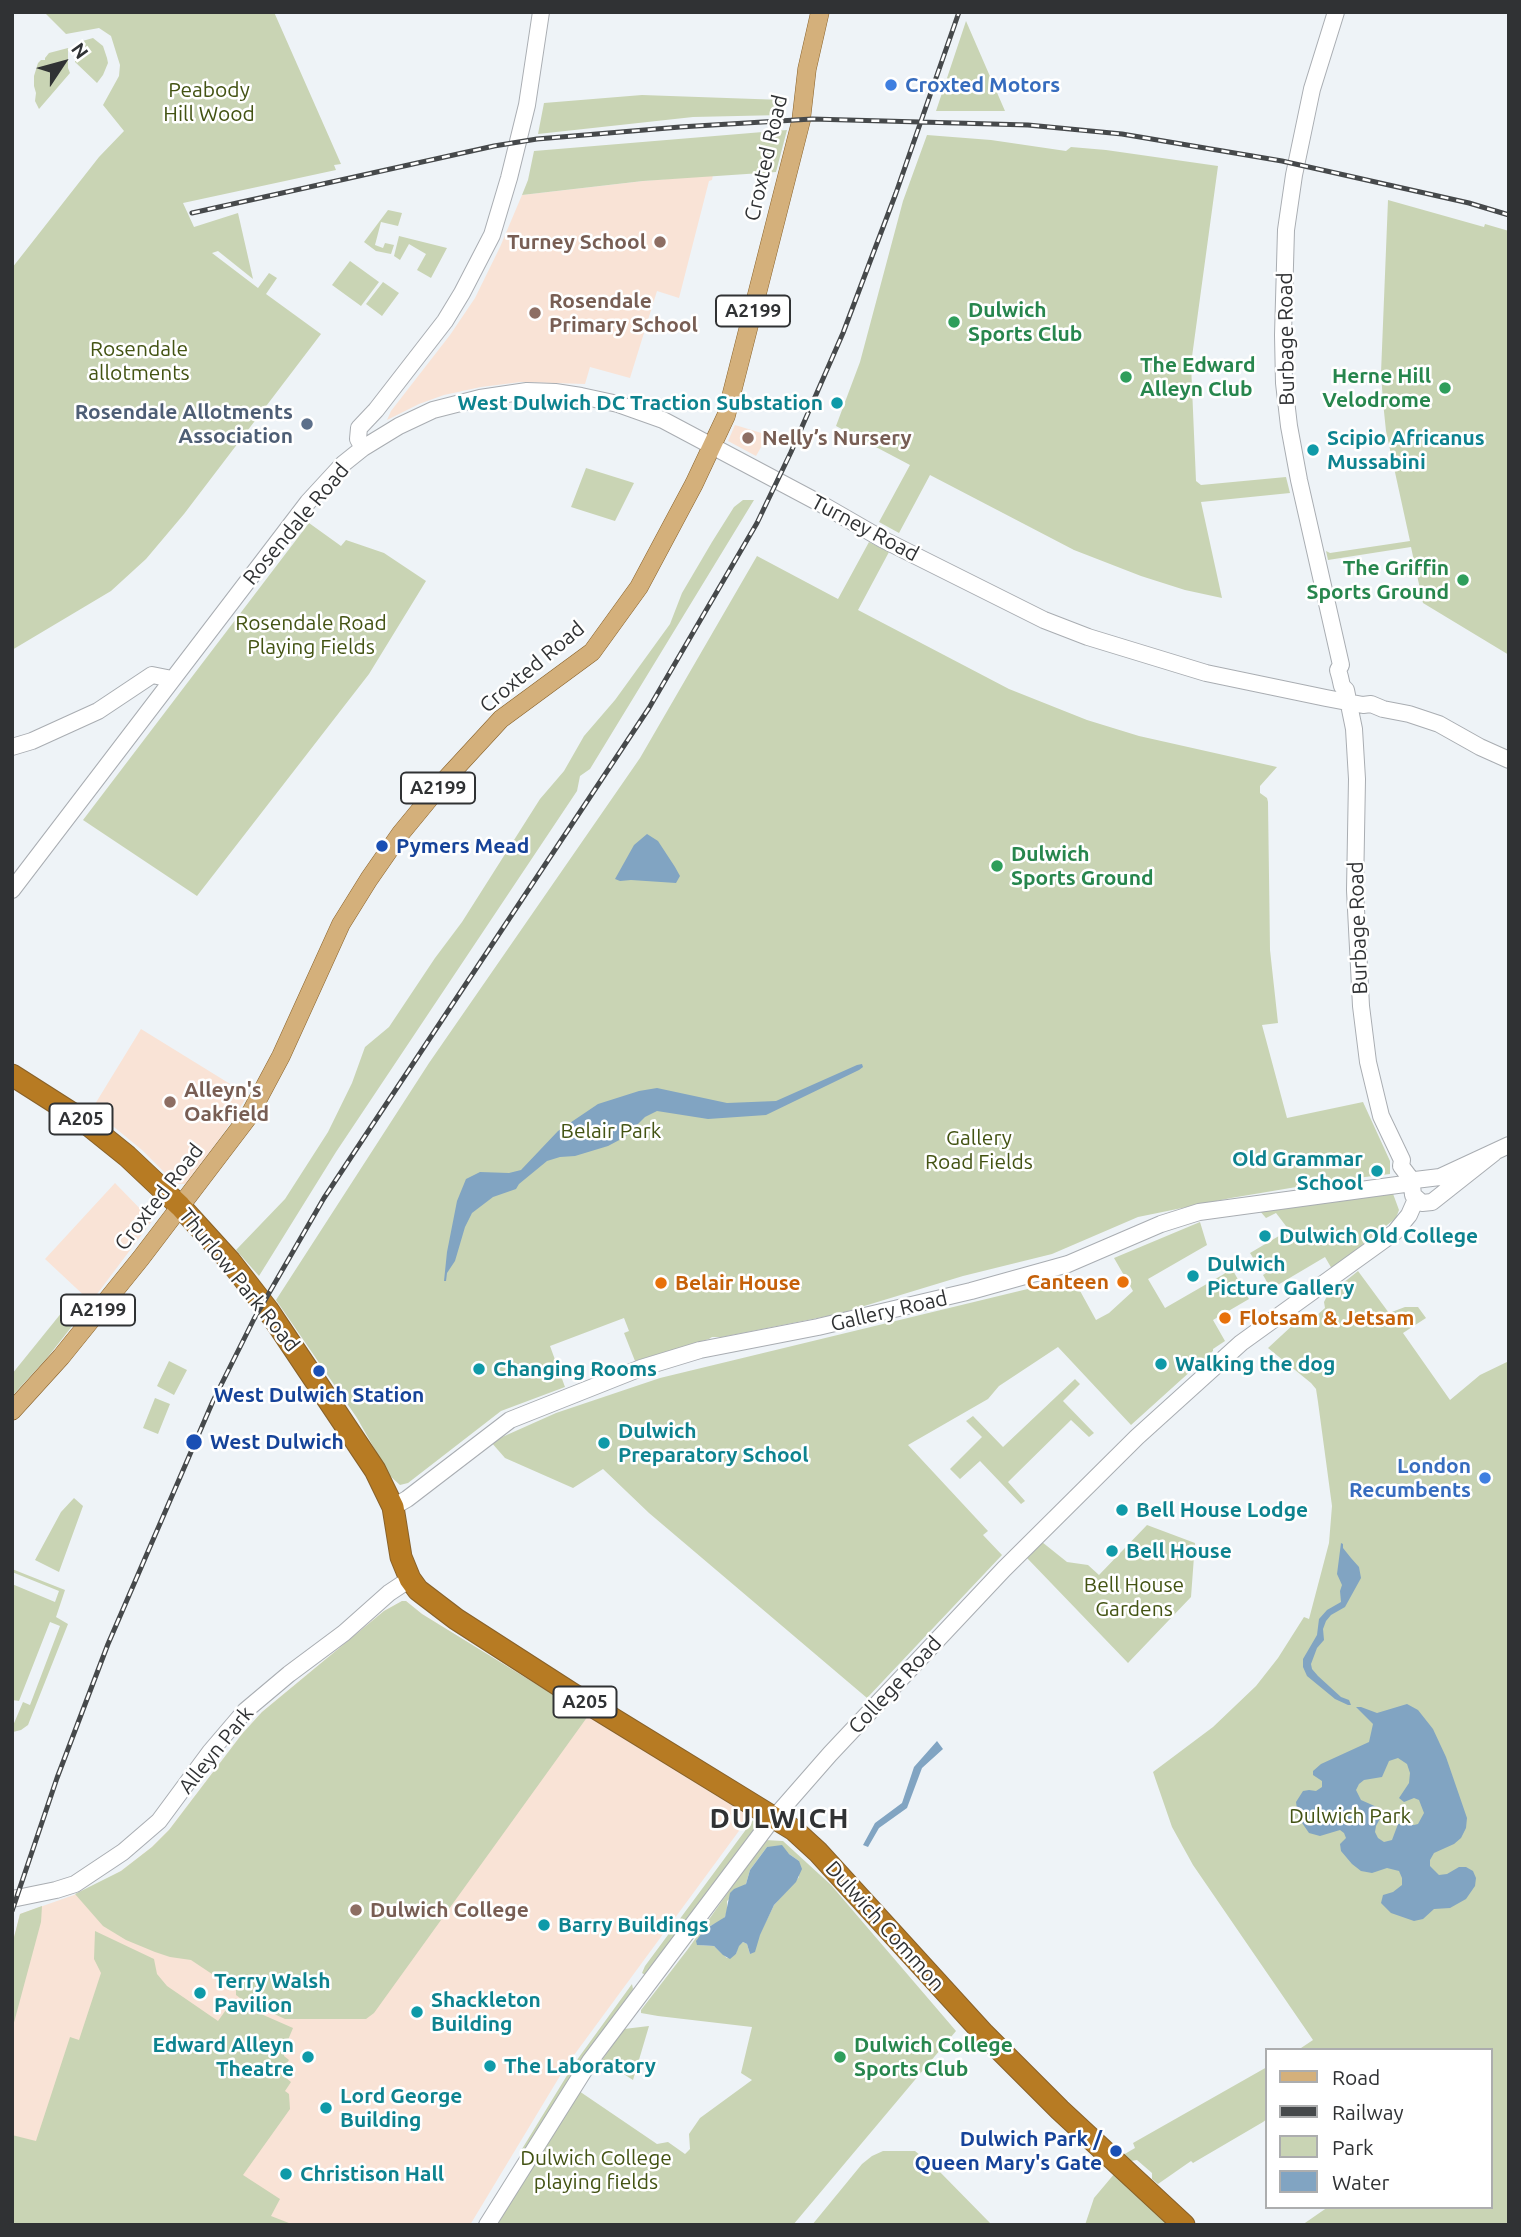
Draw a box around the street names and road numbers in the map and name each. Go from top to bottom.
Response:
street label: Croxted Road [739,92,793,224]
street label: Burbage Road [1272,272,1300,406]
road number: A2199 [716,296,790,326]
street label: Rosendale Road [238,458,354,590]
street label: Turney Road [807,489,923,567]
street label: Croxted Road [475,616,589,718]
road number: A2199 [401,772,475,804]
street label: Burbage Road [1343,861,1373,995]
road number: A205 [50,1104,112,1134]
street label: Croxted Road [109,1138,209,1256]
street label: Thurlow Park Road [173,1203,305,1357]
street label: Gallery Road [828,1285,950,1337]
road number: A2199 [61,1294,135,1326]
street label: College Road [843,1631,947,1739]
road number: A205 [554,1686,616,1718]
street label: Alleyn Park [173,1701,259,1799]
street label: Dulwich Common [820,1856,950,1996]

